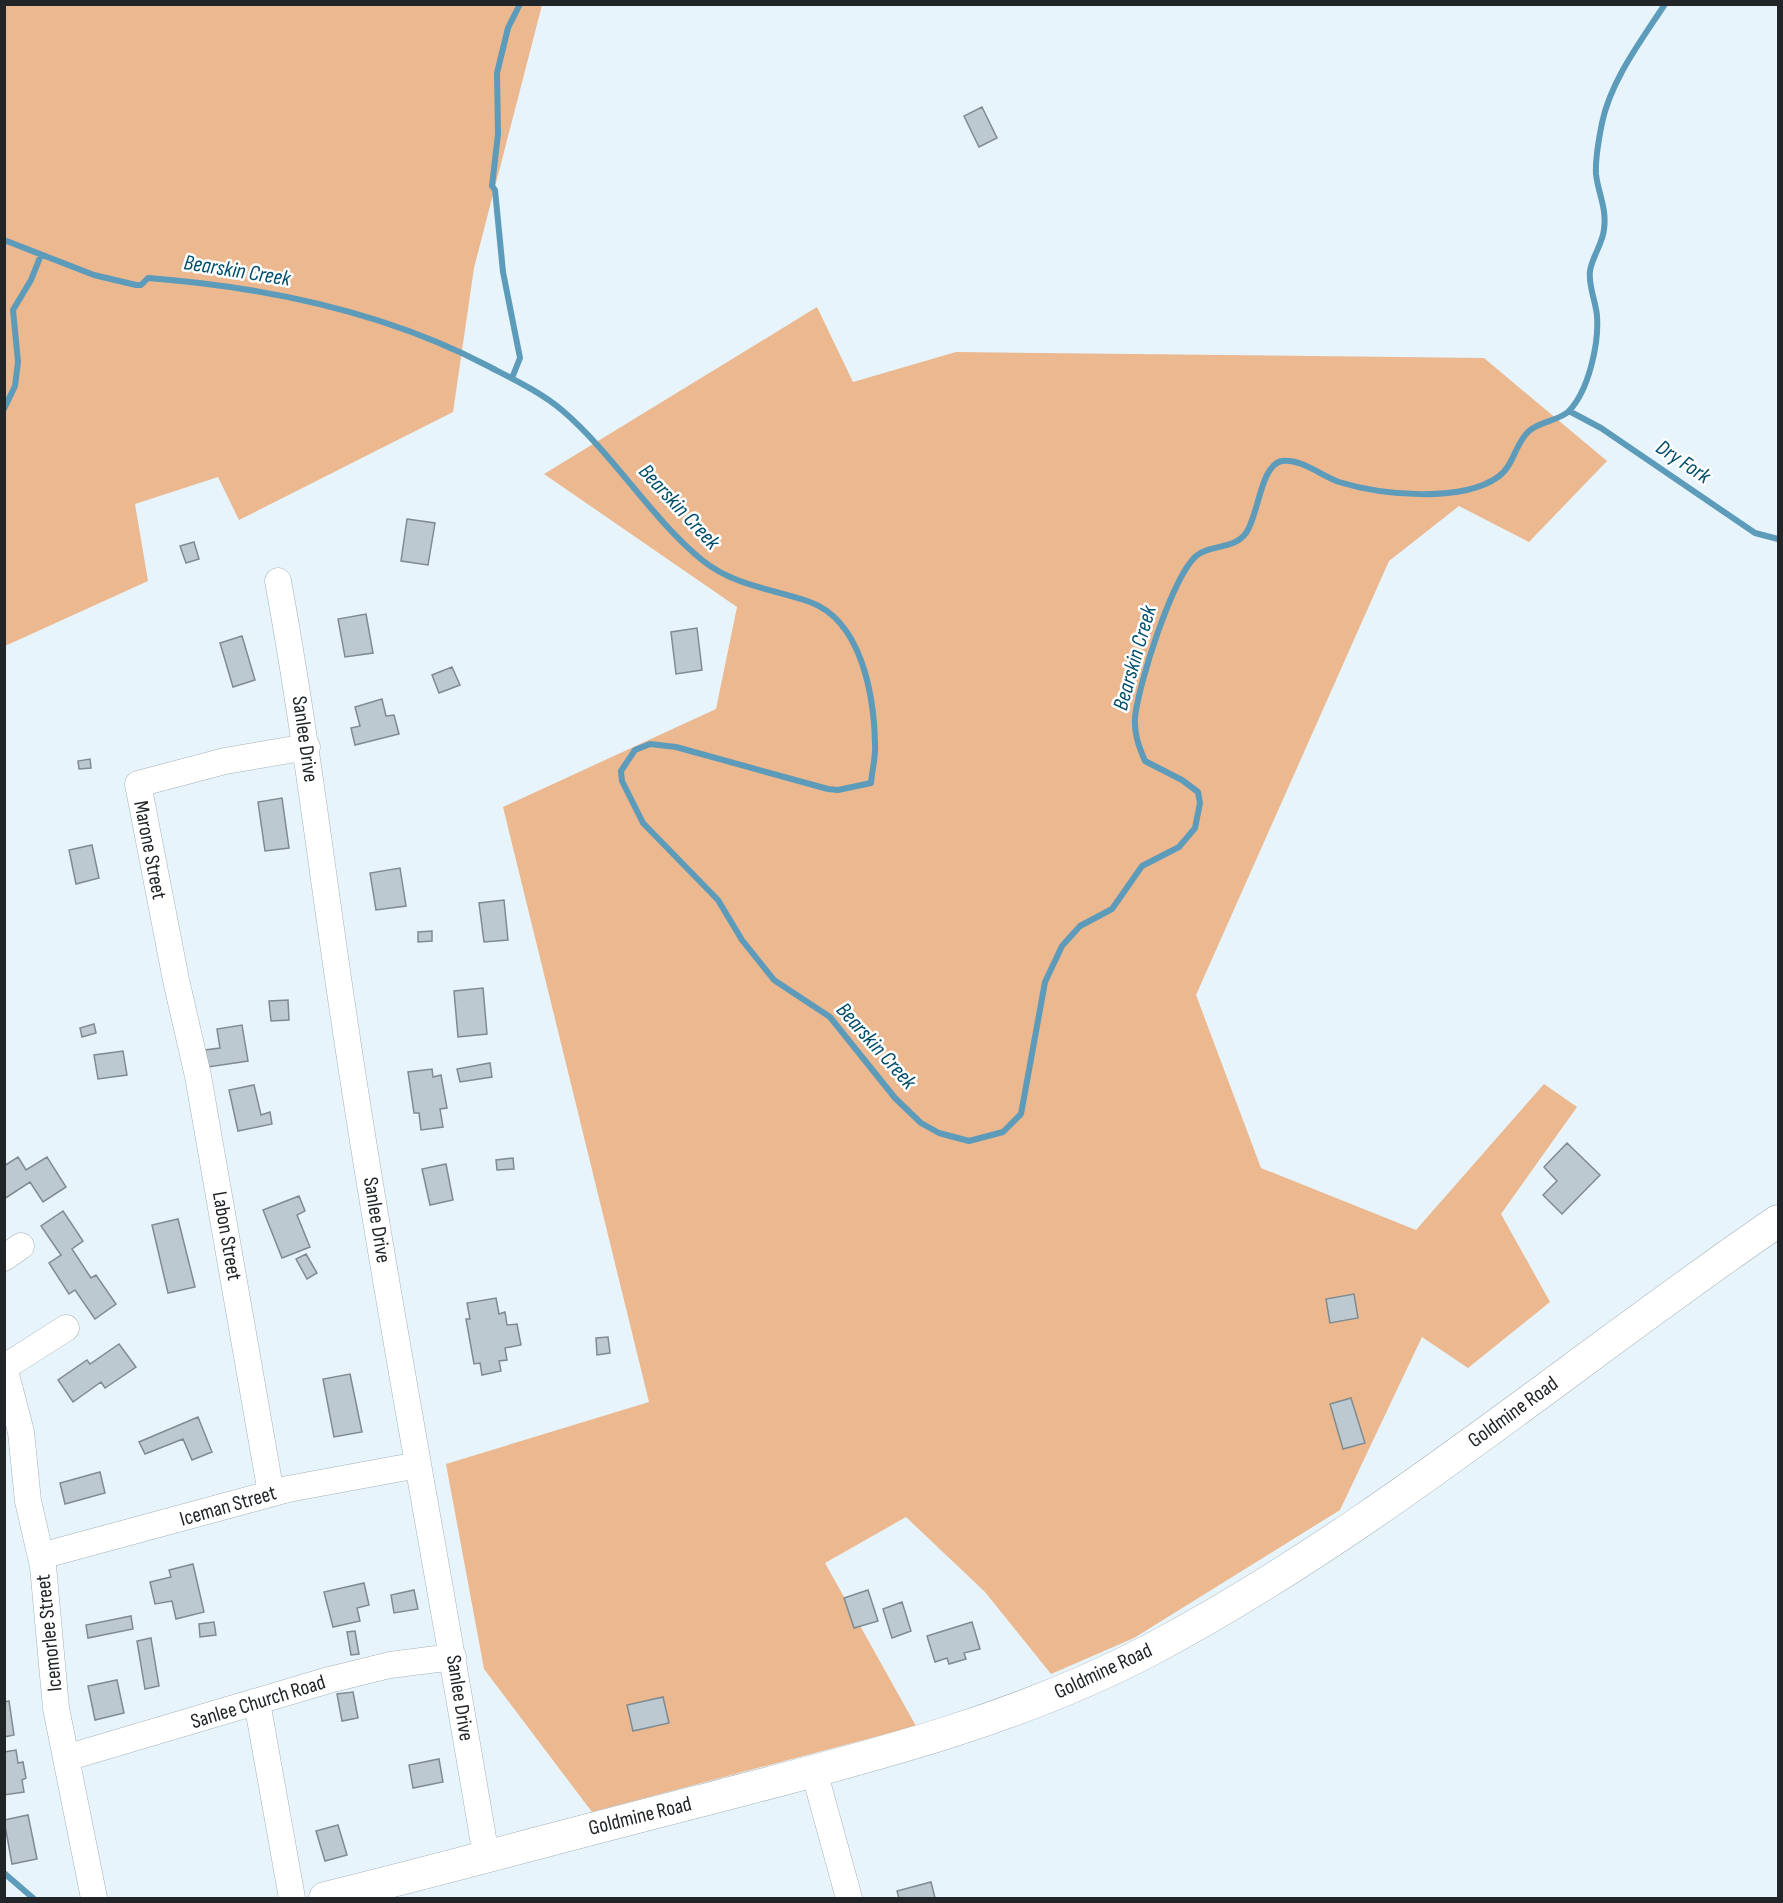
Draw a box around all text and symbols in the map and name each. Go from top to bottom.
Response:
water label: Bearskin Creek [182,249,293,293]
water label: Dry Fork [1651,434,1716,490]
water label: Bearskin Creek [633,459,726,556]
water label: Bearskin Creek [1107,602,1163,713]
street label: Sanlee Drive [287,694,323,784]
street label: Marone Street [128,799,172,901]
water label: Bearskin Creek [830,997,922,1096]
street label: Sanlee Drive [358,1175,396,1265]
street label: Labon Street [207,1190,247,1282]
street label: Goldmine Road [1463,1371,1563,1453]
street label: Iceman Street [177,1480,279,1532]
street label: Icemorlee Street [30,1573,68,1693]
street label: Goldmine Road [1050,1637,1156,1705]
street label: Sanlee Drive [441,1653,479,1743]
street label: Sanlee Church Road [188,1670,328,1734]
street label: Goldmine Road [586,1791,694,1841]

